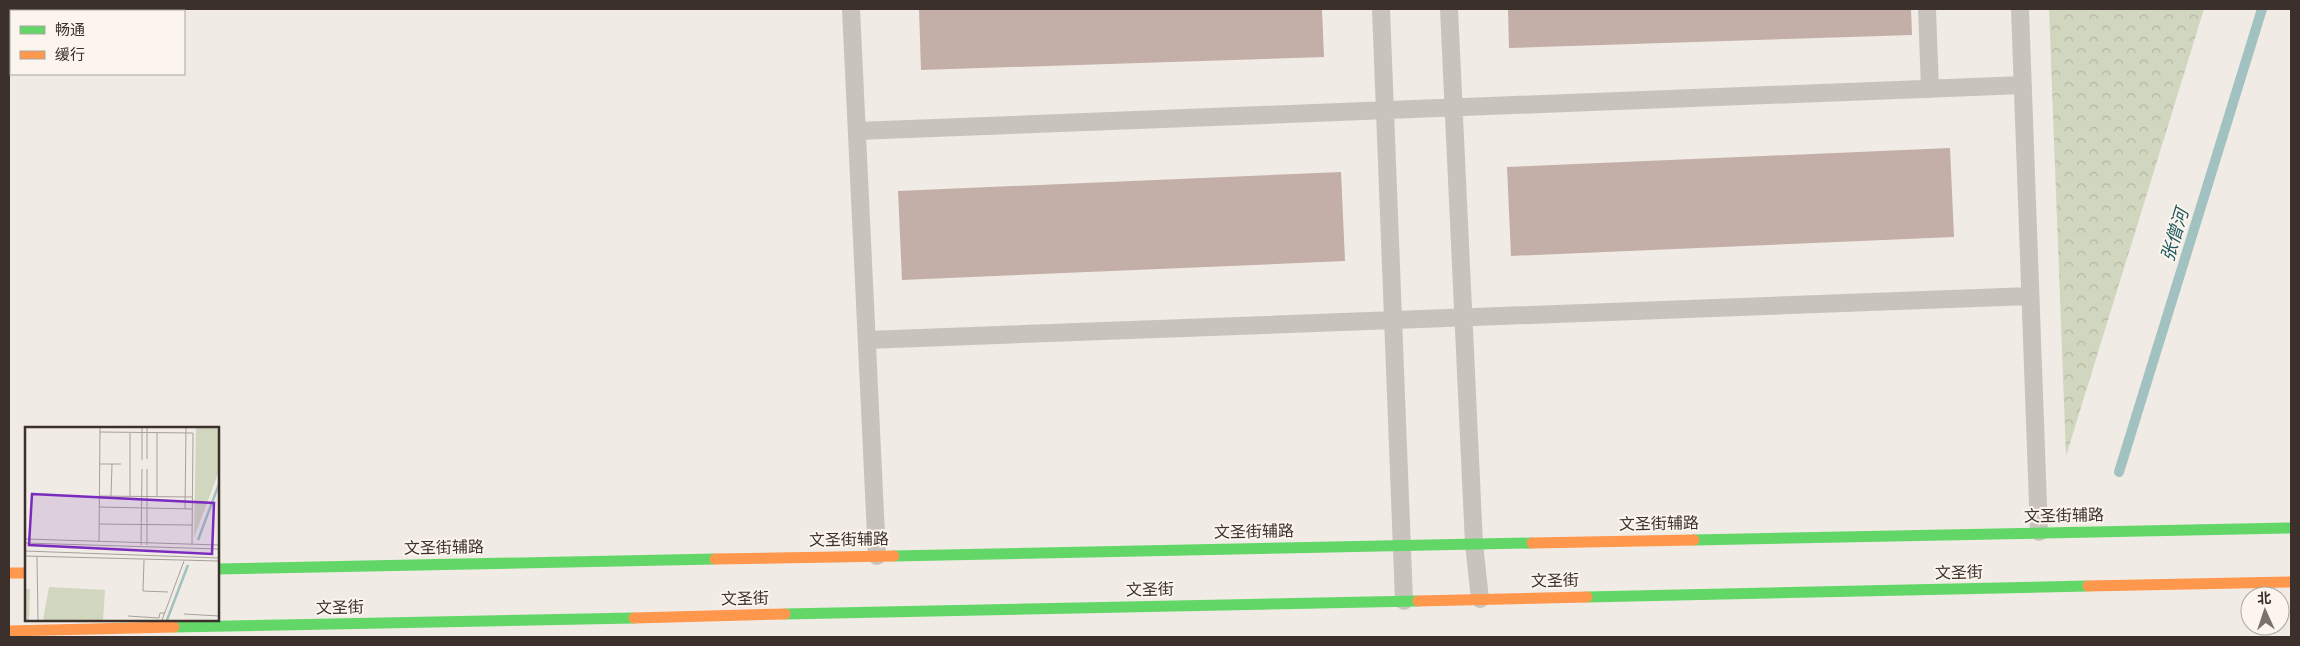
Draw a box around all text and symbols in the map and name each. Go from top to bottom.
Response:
legend [10,10,185,75]
text: 畅通 [55,20,85,40]
text: 缓行 [55,45,85,65]
water label: 张僧河 [2156,203,2195,264]
inset map [25,427,219,621]
street label: 文圣街辅路 [2024,504,2104,528]
street label: 文圣街辅路 [1619,512,1699,536]
street label: 文圣街辅路 [1214,520,1294,544]
street label: 文圣街辅路 [809,528,889,552]
street label: 文圣街辅路 [404,536,484,560]
street label: 文圣街 [1935,562,1983,584]
street label: 文圣街 [1531,570,1579,592]
street label: 文圣街 [1126,579,1174,601]
north arrow [2240,586,2290,636]
street label: 文圣街 [721,588,769,610]
text: 北 [2257,589,2272,608]
street label: 文圣街 [316,597,364,619]

